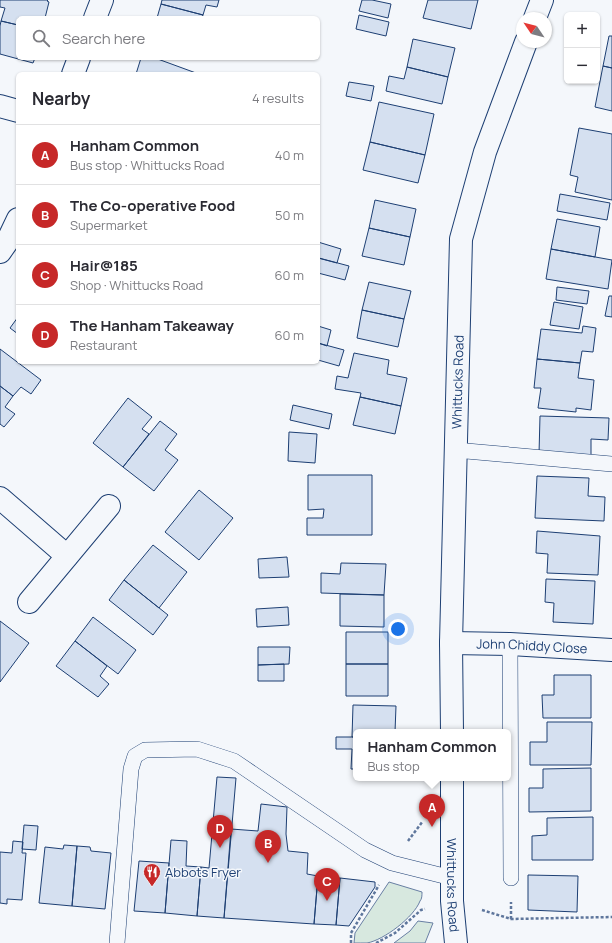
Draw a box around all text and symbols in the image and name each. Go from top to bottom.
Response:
north arrow [516,12,552,48]
map controls [564,12,600,84]
button: + [564,12,600,48]
search box [16,16,320,60]
icon: search [30,27,52,49]
text: Search here [62,28,145,49]
button: − [564,48,600,84]
text: Nearby [32,87,90,110]
text: 4 results [252,89,304,107]
text: Hanham Common [70,135,199,156]
text: A [41,146,49,164]
text: 40 m [275,146,304,164]
text: Bus stop · Whittucks Road [70,156,224,174]
text: The Co-operative Food [70,195,235,216]
text: B [41,206,49,224]
text: 50 m [275,206,304,224]
text: Supermarket [70,216,148,234]
text: Hair@185 [70,255,138,276]
text: C [40,266,50,284]
text: 60 m [274,266,304,284]
text: Shop · Whittucks Road [70,276,203,294]
text: The Hanham Takeaway [70,315,234,336]
text: D [40,326,50,344]
text: 60 m [274,326,304,344]
street label: Whittucks Road [447,335,468,429]
text: Restaurant [70,336,137,354]
your location [388,619,408,639]
street label: John Chiddy Close [476,634,588,658]
popup [353,729,511,781]
text: Hanham Common [367,736,497,757]
text: Bus stop [367,757,420,775]
pin: A [419,794,445,827]
pin: D [207,815,233,848]
pin: B [255,830,281,863]
street label: Whittucks Road [443,838,464,933]
restaurant icon: Abbots Fryer [142,862,162,887]
place label: Abbots Fryer [165,863,241,881]
pin: C [314,868,340,901]

